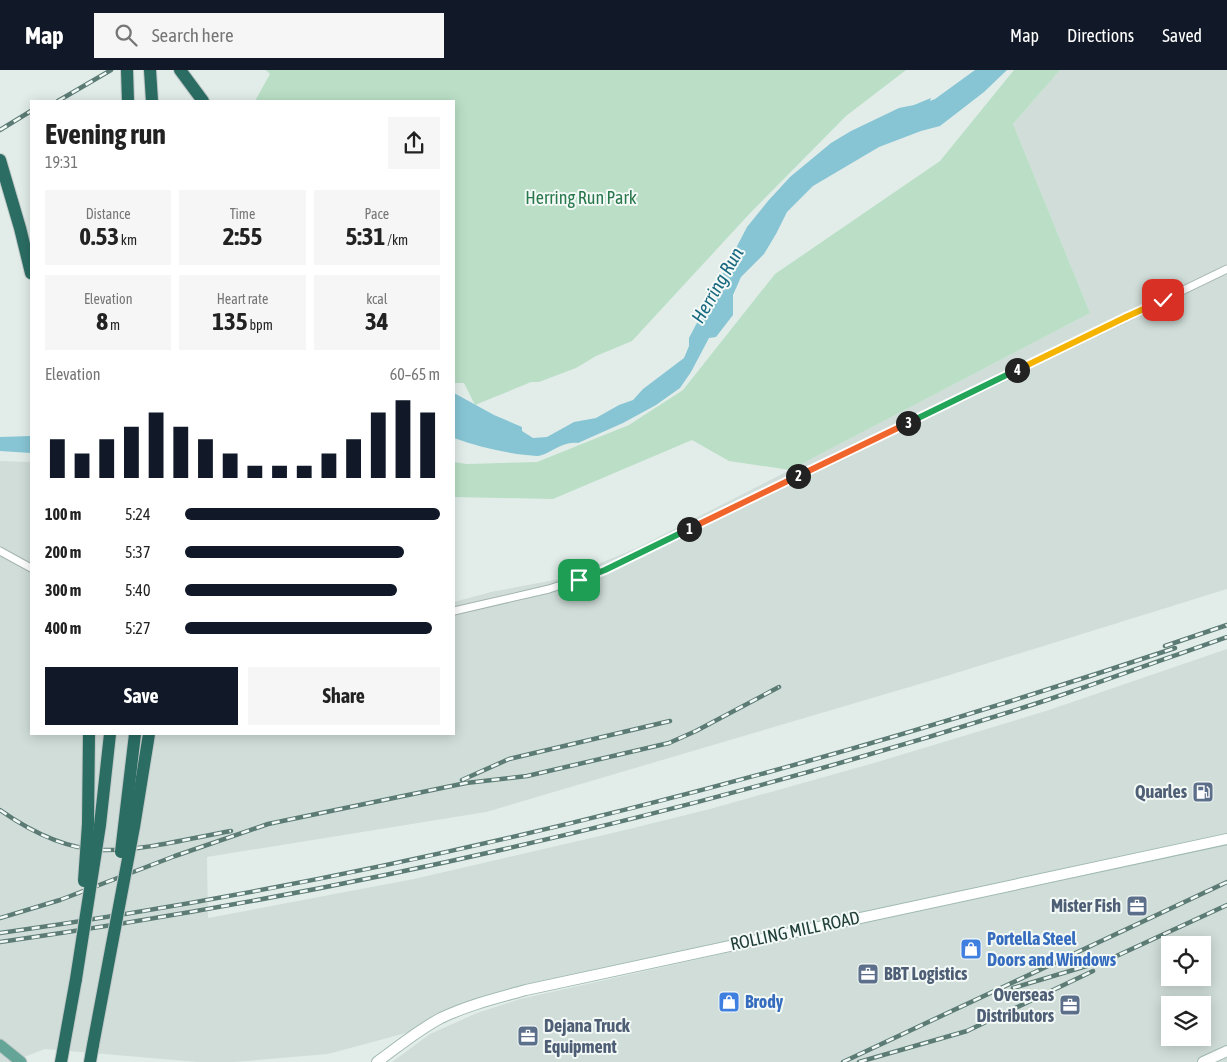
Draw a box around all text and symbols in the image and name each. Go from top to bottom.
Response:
search box [94,13,444,58]
icon: search [112,21,140,49]
text: Map [25,22,64,49]
text: Search here [152,24,234,46]
text: Map [1010,25,1039,46]
text: Directions [1067,25,1134,46]
text: Saved [1162,25,1202,46]
button: share [388,117,440,169]
text: Evening run [45,118,166,150]
text: 19:31 [45,153,78,171]
park label: Herring Run Park [525,187,637,208]
text: Distance [86,206,131,222]
text: Time [230,206,255,222]
text: Pace [365,206,389,222]
text: 0.53 [79,222,119,250]
text: 2:55 [223,222,262,250]
text: 5:31 [346,222,385,250]
text: km [119,232,137,248]
text: /km [385,232,408,248]
water label: Herring Run [686,243,748,327]
pin [1142,279,1184,321]
icon: check [1149,286,1177,314]
text: Elevation [84,291,132,307]
text: Heart rate [217,291,268,307]
text: kcal [366,291,387,307]
text: 8 [96,307,108,335]
text: 135 [212,307,247,335]
text: 34 [365,307,389,335]
text: m [108,317,120,333]
text: bpm [247,317,273,333]
pin: 4 [1004,358,1030,382]
text: 4 [1014,362,1021,378]
text: Elevation [45,365,100,383]
text: 60–65 m [390,365,440,383]
pin: 3 [896,410,920,436]
text: 3 [905,415,912,431]
pin: 2 [786,464,810,488]
text: 2 [795,468,802,484]
text: 100 m [45,505,81,523]
text: 5:24 [125,505,150,523]
pin: 1 [676,516,702,542]
text: 1 [686,521,693,537]
text: 200 m [45,543,81,561]
text: 5:37 [125,543,150,561]
pin [558,559,600,601]
icon: arrive [565,566,593,594]
text: 300 m [45,581,81,599]
text: 5:40 [125,581,150,599]
text: 400 m [45,619,81,637]
text: 5:27 [125,619,150,637]
button: Save [45,667,238,725]
button: Share [248,667,440,725]
fuel station icon: Quarles [1191,780,1215,804]
place label: Quarles [1135,781,1188,802]
office icon: Mister Fish [1125,894,1149,918]
place label: Mister Fish [1051,895,1121,916]
street label: ROLLING MILL ROAD [728,907,862,954]
place label: Portella Steel Doors and Windows [987,928,1117,970]
map controls [1161,936,1211,1046]
button: locate [1161,936,1211,986]
shop icon: Portella Steel Doors and Windows [959,937,983,961]
office icon: BBT Logistics [856,962,880,986]
place label: BBT Logistics [884,963,968,984]
place label: Overseas Distributors [976,984,1055,1026]
shop icon: Brody [717,990,741,1014]
place label: Brody [745,991,784,1012]
office icon: Overseas Distributors [1058,993,1082,1017]
button: layers [1161,996,1211,1046]
place label: Dejana Truck Equipment [544,1015,631,1057]
office icon: Dejana Truck Equipment [516,1024,540,1048]

